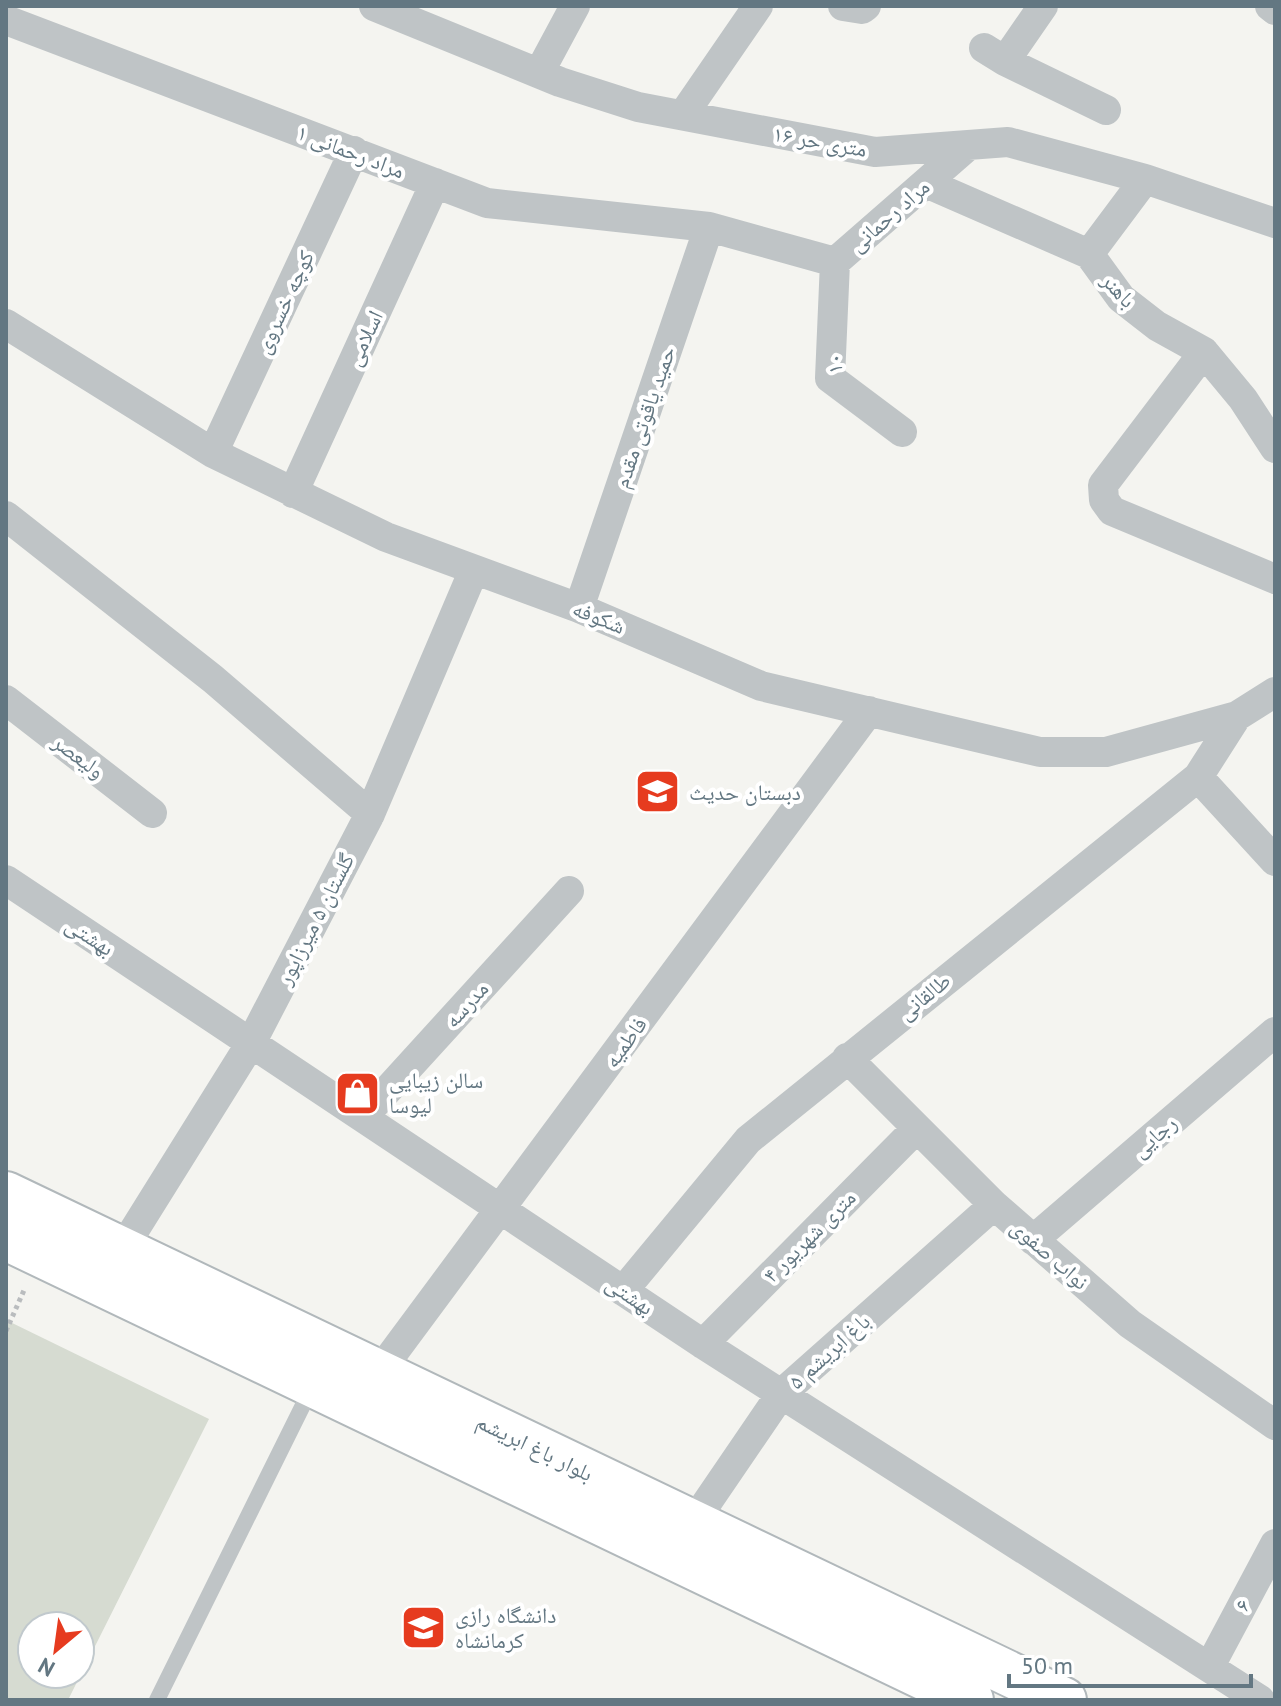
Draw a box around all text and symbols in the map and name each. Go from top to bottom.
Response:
street label: مراد رحمانی ۱ [293,118,409,184]
street label: ۱۶ متری حر [771,119,869,163]
street label: مراد رحمانی [843,172,935,258]
street label: کوچه خسروی [248,246,320,358]
street label: باهنر [1095,266,1142,313]
street label: اسلامی [339,306,389,370]
street label: حمید یاقوتی مقدم [607,342,682,492]
street label: ۱۰ [819,353,849,375]
street label: شکوفه [569,594,629,640]
street label: ولیعصر [47,727,111,785]
school or university icon: دبستان حدیث [634,768,682,816]
place label: دبستان حدیث [689,778,801,806]
street label: گلستان ۵ میرزاپور [269,848,360,990]
street label: بهشتی [61,910,119,962]
street label: طالقانی [892,966,956,1026]
street label: مدرسه [438,975,494,1033]
street label: فاطمیه [597,1011,653,1073]
place label: سالن زیبایی لیوسا [389,1066,483,1119]
shop icon: سالن زیبایی لیوسا [334,1069,382,1117]
street label: رجایی [1126,1109,1182,1163]
street label: ۴ متری شهریور [757,1184,861,1288]
street label: نواب صفوی [1005,1213,1095,1295]
street label: بهشتی [601,1269,659,1321]
street label: باغ ابریشم ۵ [782,1307,876,1396]
street label: بلوار باغ ابریشم [472,1407,598,1488]
street label: ۶ [1227,1594,1257,1616]
place label: دانشگاه رازی کرمانشاه [455,1601,556,1654]
school or university icon: دانشگاه رازی کرمانشاه [400,1604,448,1652]
north arrow [16,1610,96,1690]
scale bar [1009,1638,1251,1688]
text: 50 m [1021,1650,1073,1681]
text: N [33,1652,59,1683]

